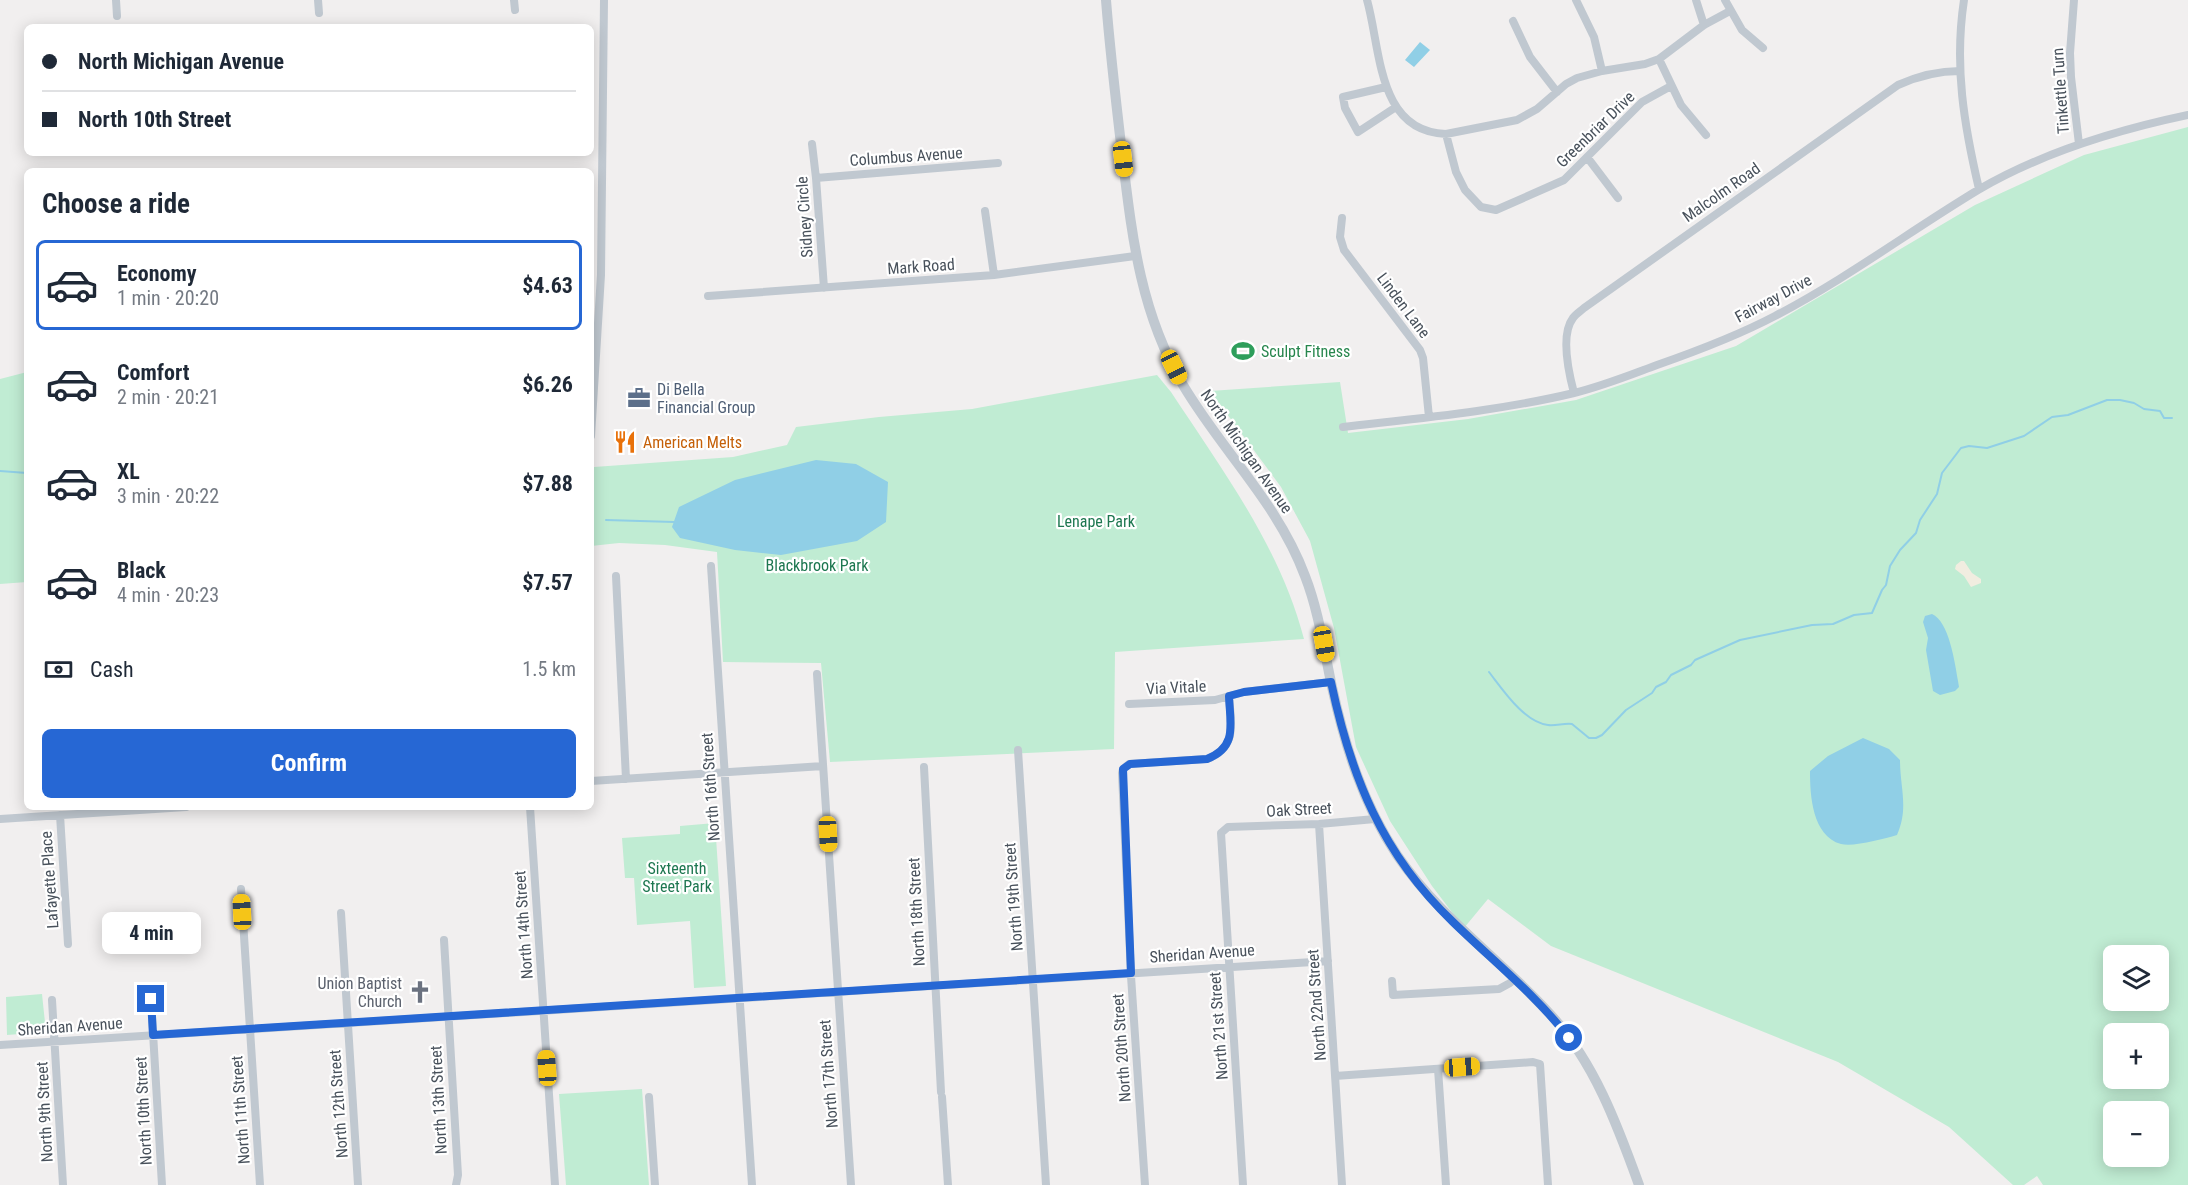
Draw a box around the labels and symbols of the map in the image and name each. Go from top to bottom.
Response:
street label: Tinkettle Turn [2048,47,2073,135]
street label: Greenbriar Drive [1552,87,1638,171]
car [1112,140,1134,178]
street label: Columbus Avenue [849,143,963,170]
street label: Malcolm Road [1679,159,1764,226]
street label: Sidney Circle [792,176,817,258]
street label: Mark Road [887,255,955,278]
street label: Linden Lane [1373,269,1434,342]
street label: Fairway Drive [1732,270,1815,327]
sports icon: Sculpt Fitness [1230,338,1256,364]
place label: Sculpt Fitness [1261,342,1350,361]
car [1158,347,1190,387]
place label: Di Bella Financial Group [657,380,756,417]
office icon: Di Bella Financial Group [626,385,652,411]
street label: North Michigan Avenue [1197,386,1297,517]
restaurant icon: American Melts [612,429,638,455]
place label: American Melts [643,433,742,452]
park label: Lenape Park [1057,512,1136,531]
park label: Blackbrook Park [766,556,869,575]
car [1312,625,1336,663]
street label: Via Vitale [1145,676,1207,699]
street label: North 16th Street [697,732,724,842]
street label: Oak Street [1266,798,1333,821]
car [818,816,838,852]
street label: Lafayette Place [37,831,62,929]
street label: North 19th Street [1000,842,1027,952]
street label: North 18th Street [904,857,929,967]
park label: Sixteenth Street Park [642,859,713,896]
street label: North 14th Street [510,870,537,980]
car [232,894,252,930]
callout: 4 min [102,912,201,954]
street label: Sheridan Avenue [1149,940,1255,967]
street label: North 22nd Street [1303,948,1330,1061]
street label: North 21st Street [1205,971,1232,1081]
place label: Union Baptist Church [317,974,402,1011]
church icon: Union Baptist Church [407,979,433,1005]
route end [137,985,164,1012]
street label: North 20th Street [1108,993,1135,1103]
street label: Sheridan Avenue [17,1013,123,1040]
street label: North 17th Street [815,1019,842,1129]
route start [1555,1024,1582,1051]
street label: North 13th Street [426,1045,451,1155]
street label: North 12th Street [325,1049,352,1159]
car [537,1049,557,1087]
street label: North 11th Street [227,1055,254,1165]
street label: North 10th Street [131,1056,156,1166]
car [1443,1057,1481,1077]
street label: North 9th Street [32,1061,57,1163]

